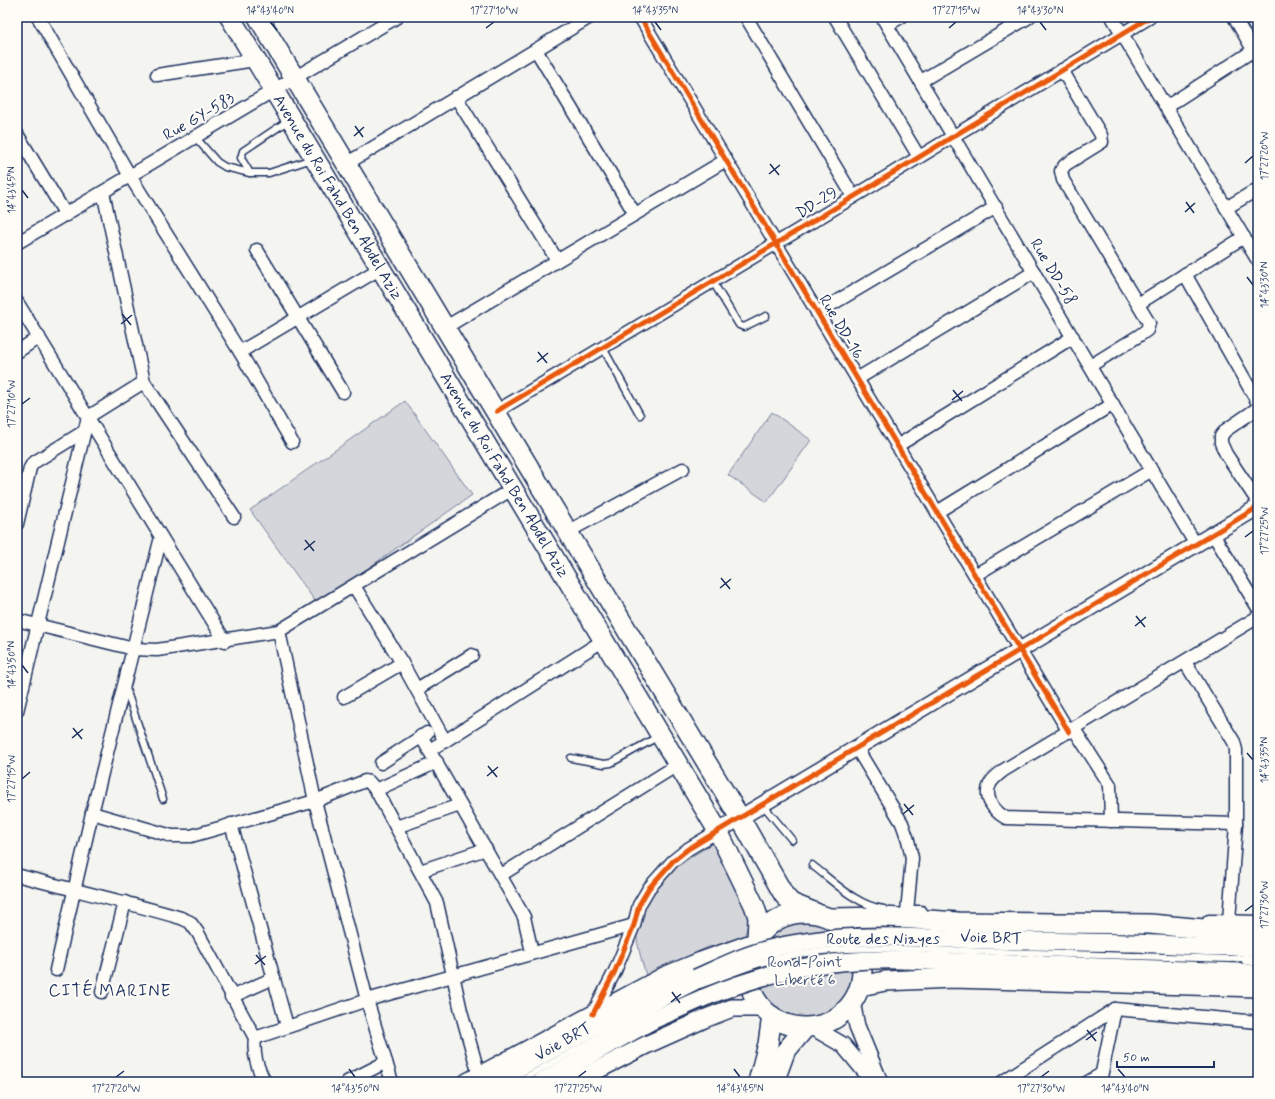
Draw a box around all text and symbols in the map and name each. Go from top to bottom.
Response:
text: 14°43'40"N [246,4,294,18]
text: 17°27'10"W [470,4,518,18]
text: 14°43'35"N [632,4,678,18]
text: 17°27'15"W [932,4,980,18]
text: 14°43'30"N [1017,4,1064,18]
street label: Rue GY-583 [159,88,239,146]
street label: Avenue du Roi Fahd Ben Abdel Aziz [268,91,408,304]
text: 17°27'20"W [1258,132,1272,180]
text: 14°43'45"N [5,166,19,214]
street label: DD-29 [792,182,842,224]
street label: Rue DD-58 [1025,235,1081,309]
text: 14°43'30"N [1258,261,1272,308]
street label: Rue DD-16 [814,291,869,363]
street label: Avenue du Roi Fahd Ben Abdel Aziz [435,369,574,582]
text: 17°27'10"W [5,380,19,428]
text: 17°27'25"W [1258,507,1272,555]
text: 14°43'50"N [5,641,19,689]
text: 14°43'35"N [1258,737,1272,783]
text: 17°27'15"W [5,755,19,803]
text: 17°27'30"W [1258,881,1272,929]
street label: Voie BRT [960,926,1022,950]
street label: Route des Niayes [826,929,940,950]
park label: Rond-Point Liberté 6 [767,952,843,991]
district label: CITÉ MARINE [49,979,171,1002]
street label: Voie BRT [531,1018,595,1066]
scale bar [1117,1043,1214,1069]
text: 50 m [1123,1050,1150,1066]
text: 17°27'20"W [92,1082,140,1096]
text: 14°43'50"N [331,1082,379,1096]
text: 17°27'25"W [554,1082,602,1096]
text: 14°43'45"N [716,1082,764,1096]
text: 17°27'30"W [1017,1082,1065,1096]
text: 14°43'40"N [1101,1082,1149,1096]

